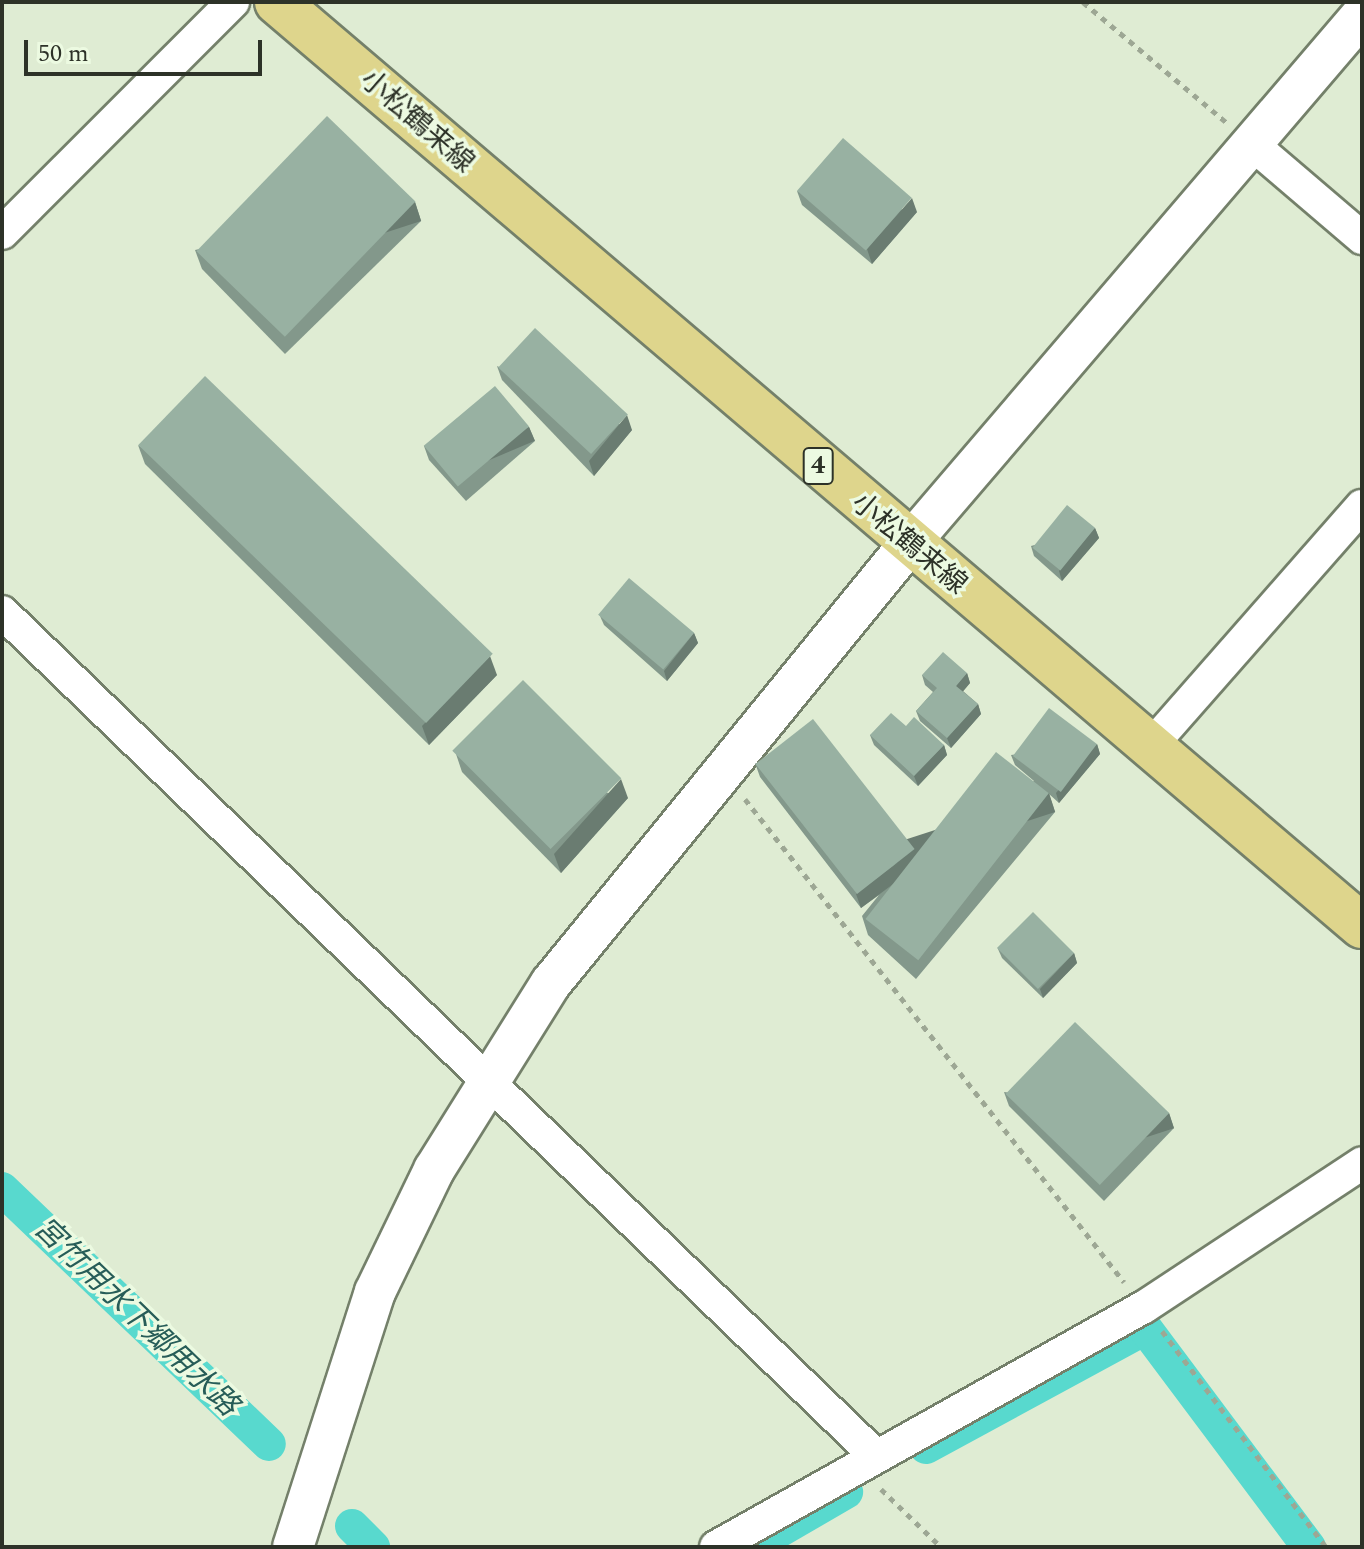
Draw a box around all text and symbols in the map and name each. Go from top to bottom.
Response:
scale bar [28,24,266,74]
text: 50 m [38,36,89,72]
street label: 小松鶴来線 [353,63,481,181]
road number: 4 [802,444,834,488]
street label: 小松鶴来線 [845,486,973,602]
water label: 宮竹用水下郷用水路 [26,1210,246,1424]

